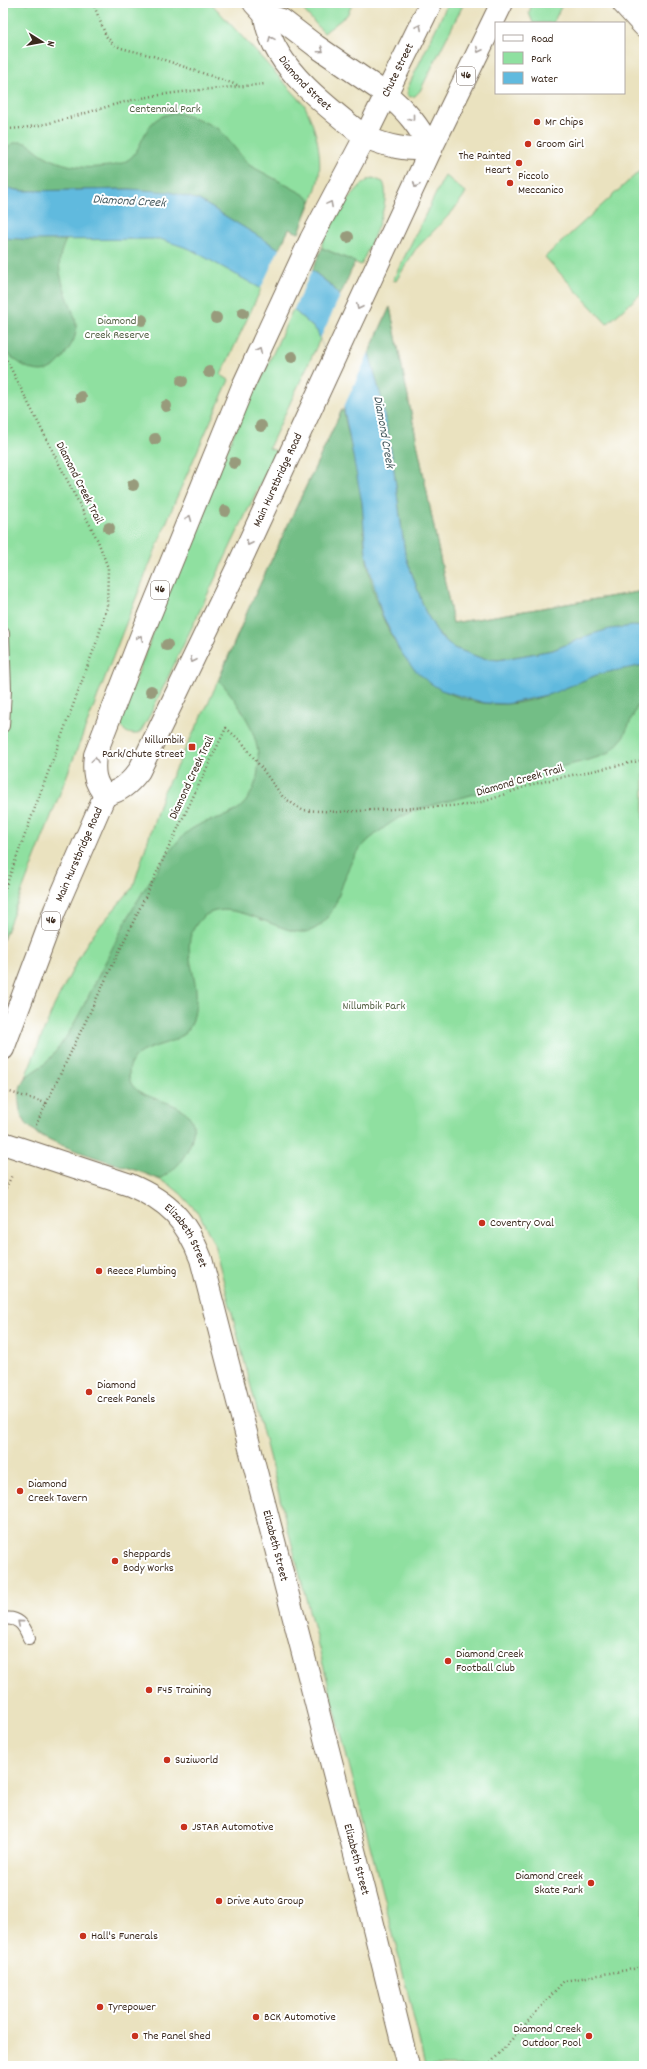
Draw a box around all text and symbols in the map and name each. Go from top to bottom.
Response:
north arrow [22,22,62,62]
legend [495,22,625,94]
one-way arrow [415,24,422,31]
text: Road [531,31,553,48]
one-way arrow [268,36,276,43]
text: N [41,39,58,48]
street label: Chute Street [377,40,419,100]
one-way arrow [317,45,324,53]
one-way arrow [476,46,484,54]
text: Park [531,51,552,68]
street label: Diamond Street [274,52,336,115]
road number: 46 [457,67,475,85]
text: Water [531,71,558,88]
park label: Centennial Park [129,101,201,118]
one-way arrow [407,114,414,121]
place label: Mr Chips [545,114,583,131]
marker: Mr Chips [532,117,542,127]
place label: Groom Girl [536,136,584,153]
marker: Groom Girl [523,139,533,149]
place label: The Painted Heart [459,148,512,179]
marker: The Painted Heart [514,158,524,168]
place label: Piccolo Meccanico [518,168,564,199]
marker: Piccolo Meccanico [505,178,515,188]
one-way arrow [412,181,420,188]
water label: Diamond Creek [92,191,168,213]
one-way arrow [325,201,332,209]
one-way arrow [356,303,364,310]
park label: Diamond Creek Reserve [85,313,149,344]
one-way arrow [254,347,262,355]
water label: Diamond Creek [367,394,399,471]
street label: Main Hurstbridge Road [249,430,307,530]
street label: Diamond Creek Trail [51,439,107,527]
one-way arrow [184,514,192,521]
one-way arrow [246,539,254,546]
road number: 46 [151,581,169,599]
one-way arrow [135,635,143,642]
one-way arrow [190,656,198,664]
place label: Nillumbik Park/Chute Street [102,732,185,763]
street label: Diamond Creek Trail [165,733,219,822]
marker: Nillumbik Park/Chute Street [187,742,197,752]
one-way arrow [90,757,99,763]
street label: Diamond Creek Trail [474,760,566,802]
street label: Main Hurstbridge Road [51,804,107,904]
road number: 46 [42,912,60,930]
park label: Nillumbik Park [343,998,405,1015]
street label: Elizabeth Street [160,1199,212,1270]
place label: Coventry Oval [490,1215,554,1232]
marker: Coventry Oval [477,1218,487,1228]
place label: Reece Plumbing [107,1263,176,1280]
marker: Reece Plumbing [94,1266,104,1276]
place label: Diamond Creek Panels [97,1377,155,1408]
marker: Diamond Creek Panels [84,1387,94,1397]
place label: Diamond Creek Tavern [28,1476,88,1507]
marker: Diamond Creek Tavern [15,1486,25,1496]
street label: Elizabeth Street [258,1508,293,1584]
place label: Sheppards Body Works [123,1546,174,1577]
marker: Sheppards Body Works [110,1556,120,1566]
one-way arrow [17,1621,24,1628]
place label: Diamond Creek Football Club [456,1646,523,1677]
marker: Diamond Creek Football Club [443,1656,453,1666]
place label: F45 Training [157,1682,211,1699]
marker: F45 Training [144,1685,154,1695]
place label: Suziworld [175,1752,218,1769]
marker: Suziworld [162,1755,172,1765]
place label: JSTAR Automotive [192,1819,274,1836]
marker: JSTAR Automotive [179,1822,189,1832]
street label: Elizabeth Street [339,1822,374,1897]
place label: Diamond Creek Skate Park [516,1868,583,1899]
marker: Diamond Creek Skate Park [586,1878,596,1888]
place label: Drive Auto Group [227,1893,304,1910]
marker: Drive Auto Group [214,1896,224,1906]
place label: Hall's Funerals [91,1928,158,1945]
marker: Hall's Funerals [78,1931,88,1941]
place label: Tyrepower [108,1999,156,2016]
marker: Tyrepower [95,2002,105,2012]
place label: BCK Automotive [264,2009,336,2026]
marker: BCK Automotive [251,2012,261,2022]
place label: Diamond Creek Outdoor Pool [514,2021,581,2052]
place label: The Panel Shed [143,2028,211,2045]
marker: The Panel Shed [130,2031,140,2041]
marker: Diamond Creek Outdoor Pool [584,2031,594,2041]

